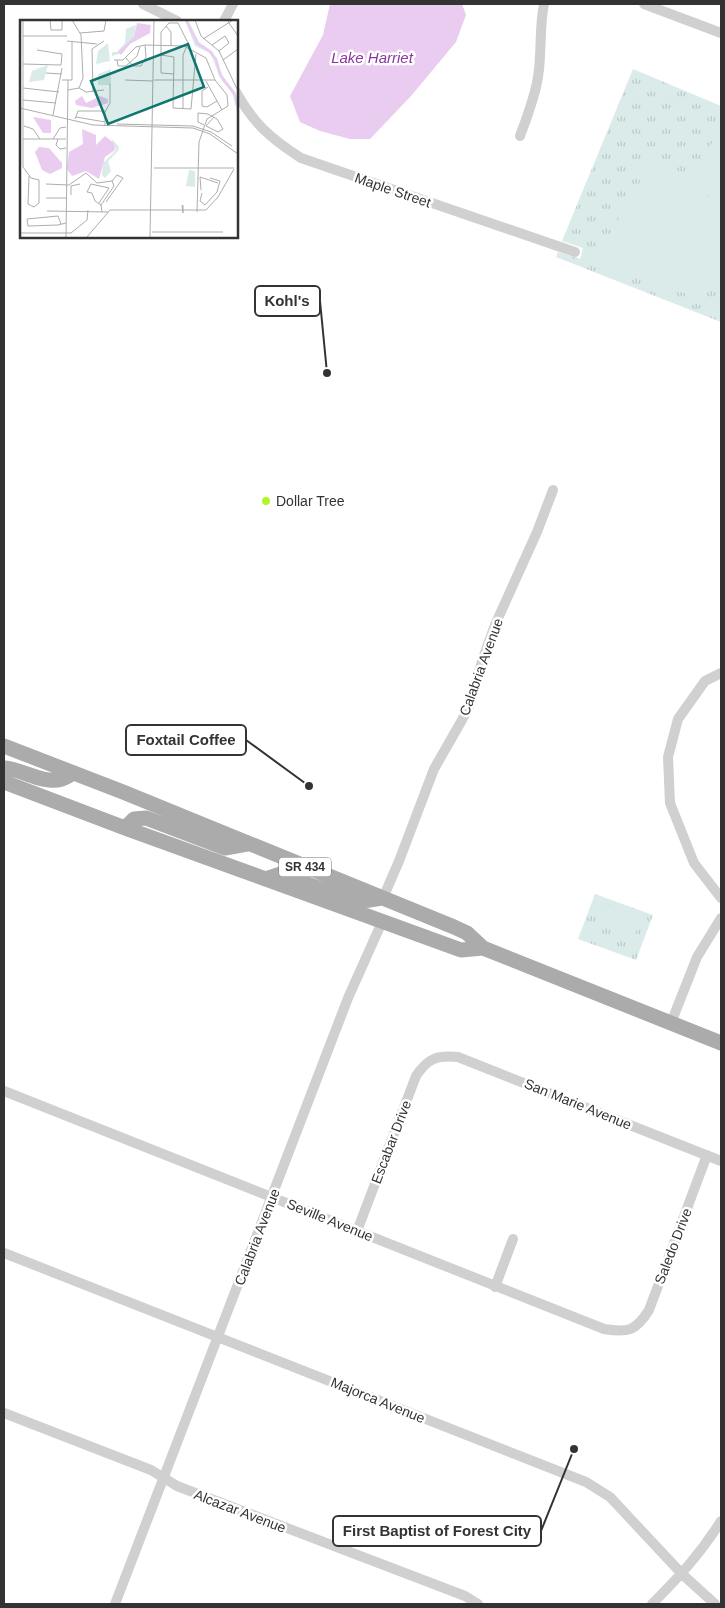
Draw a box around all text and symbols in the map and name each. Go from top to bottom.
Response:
inset map [20,20,238,238]
water label: Lake Harriet [331,49,414,66]
street label: Maple Street [353,170,433,211]
callout: Kohl's [255,286,320,316]
text: Kohl's [264,292,310,309]
place label: Dollar Tree [276,493,345,509]
marker: Dollar Tree [260,495,272,507]
street label: Calabria Avenue [456,616,506,718]
callout: Foxtail Coffee [126,725,246,755]
text: Foxtail Coffee [136,731,236,748]
road number: SR 434 [279,858,331,876]
street label: San Marie Avenue [522,1075,634,1133]
street label: Escabar Drive [368,1098,414,1186]
street label: Calabria Avenue [231,1186,283,1288]
street label: Seville Avenue [285,1195,376,1245]
street label: Saledo Drive [651,1206,695,1286]
street label: Majorca Avenue [329,1374,428,1426]
street label: Alcazar Avenue [192,1486,288,1536]
callout: First Baptist of Forest City [333,1516,541,1546]
text: First Baptist of Forest City [343,1522,532,1539]

